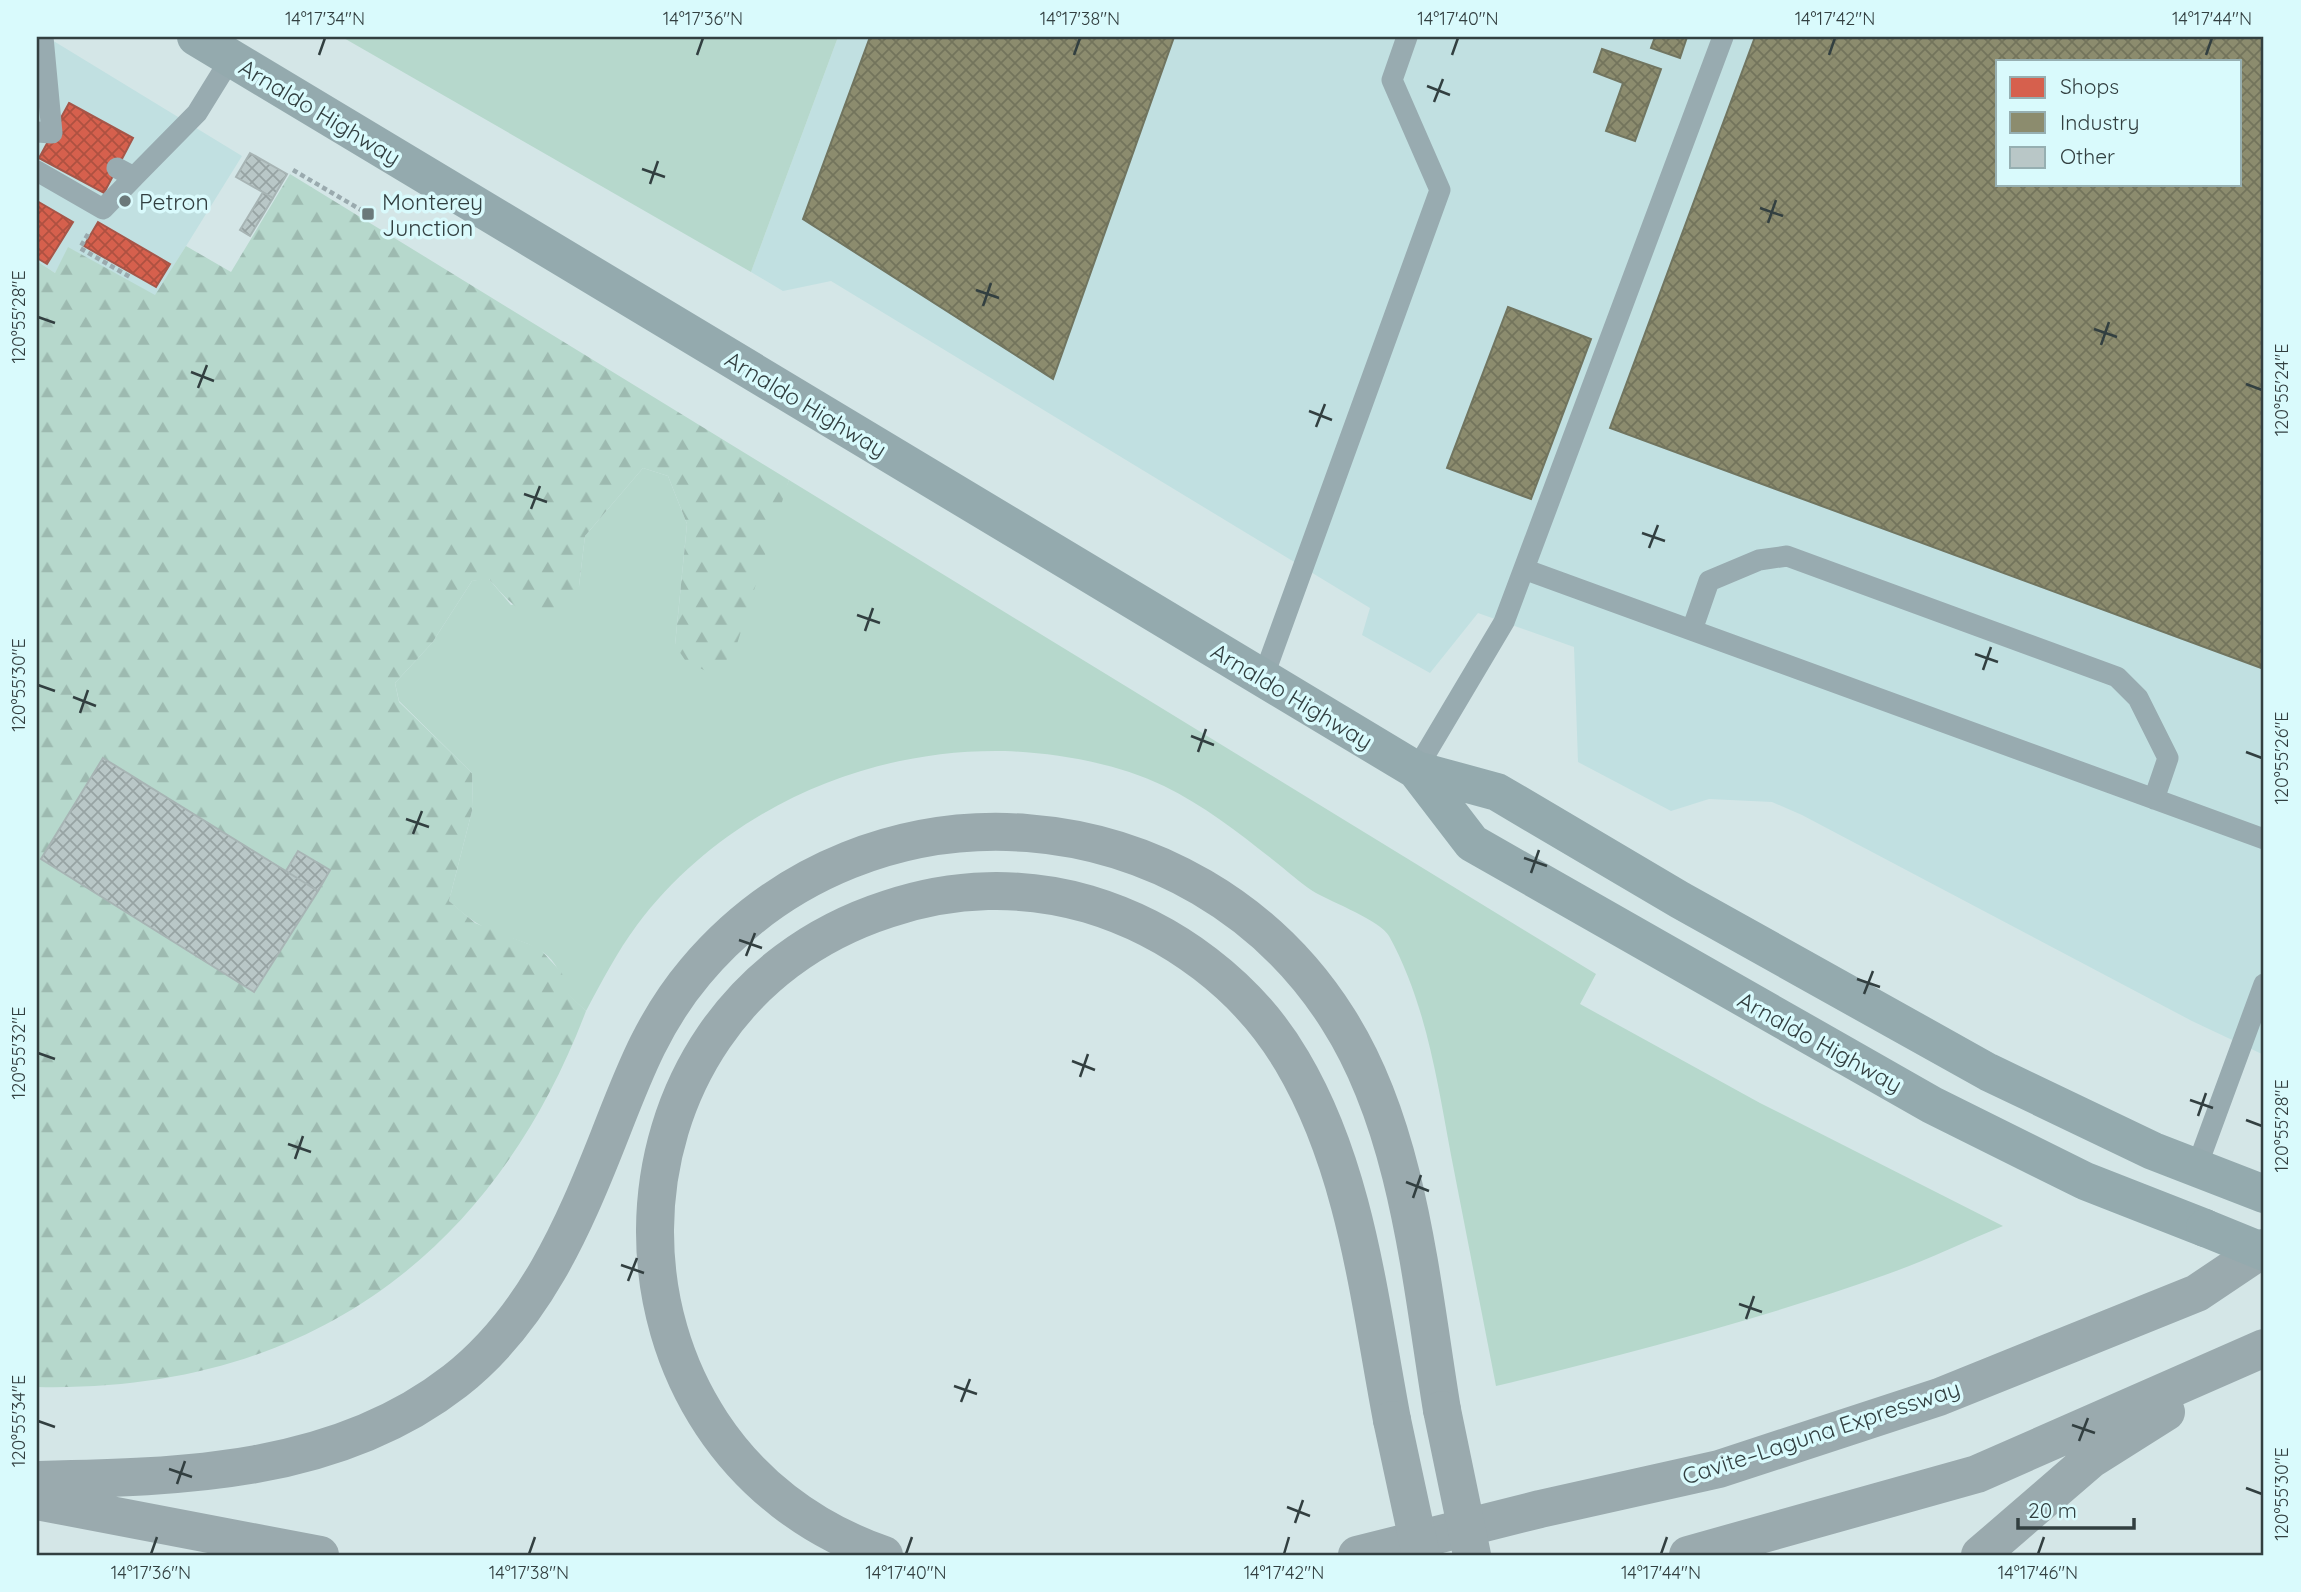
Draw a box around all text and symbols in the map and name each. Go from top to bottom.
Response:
text: 14°17'34"N [285,7,365,30]
text: 14°17'36"N [663,7,743,30]
text: 14°17'38"N [1040,7,1120,30]
text: 14°17'40"N [1417,7,1499,30]
text: 14°17'42"N [1795,7,1875,30]
text: 14°17'44"N [2172,7,2252,30]
street label: Arnaldo Highway [234,52,406,172]
legend [1996,60,2242,186]
text: Shops [2060,73,2119,99]
text: Industry [2060,109,2139,135]
text: Other [2060,143,2115,169]
place label: Petron [139,187,209,216]
place label: Monterey Junction [382,187,483,242]
marker: Petron [117,193,133,209]
marker: Monterey Junction [360,206,376,222]
text: 120°55'28"E [7,270,30,364]
street label: Arnaldo Highway [720,344,892,464]
text: 120°55'24"E [2270,344,2293,436]
street label: Arnaldo Highway [1206,636,1378,756]
text: 120°55'30"E [7,638,30,732]
text: 120°55'26"E [2270,711,2293,805]
street label: Arnaldo Highway [1733,985,1907,1099]
text: 120°55'32"E [7,1007,30,1099]
text: 120°55'28"E [2270,1079,2293,1173]
street label: Cavite–Laguna Expressway [1678,1373,1964,1491]
text: 120°55'34"E [7,1375,30,1467]
text: 120°55'30"E [2270,1447,2293,1541]
scale bar [2018,1487,2133,1531]
text: 20 m [2028,1497,2077,1523]
text: 14°17'36"N [111,1561,191,1584]
text: 14°17'38"N [489,1561,569,1584]
text: 14°17'40"N [865,1561,947,1584]
text: 14°17'42"N [1244,1561,1324,1584]
text: 14°17'44"N [1621,1561,1701,1584]
text: 14°17'46"N [1998,1561,2078,1584]

